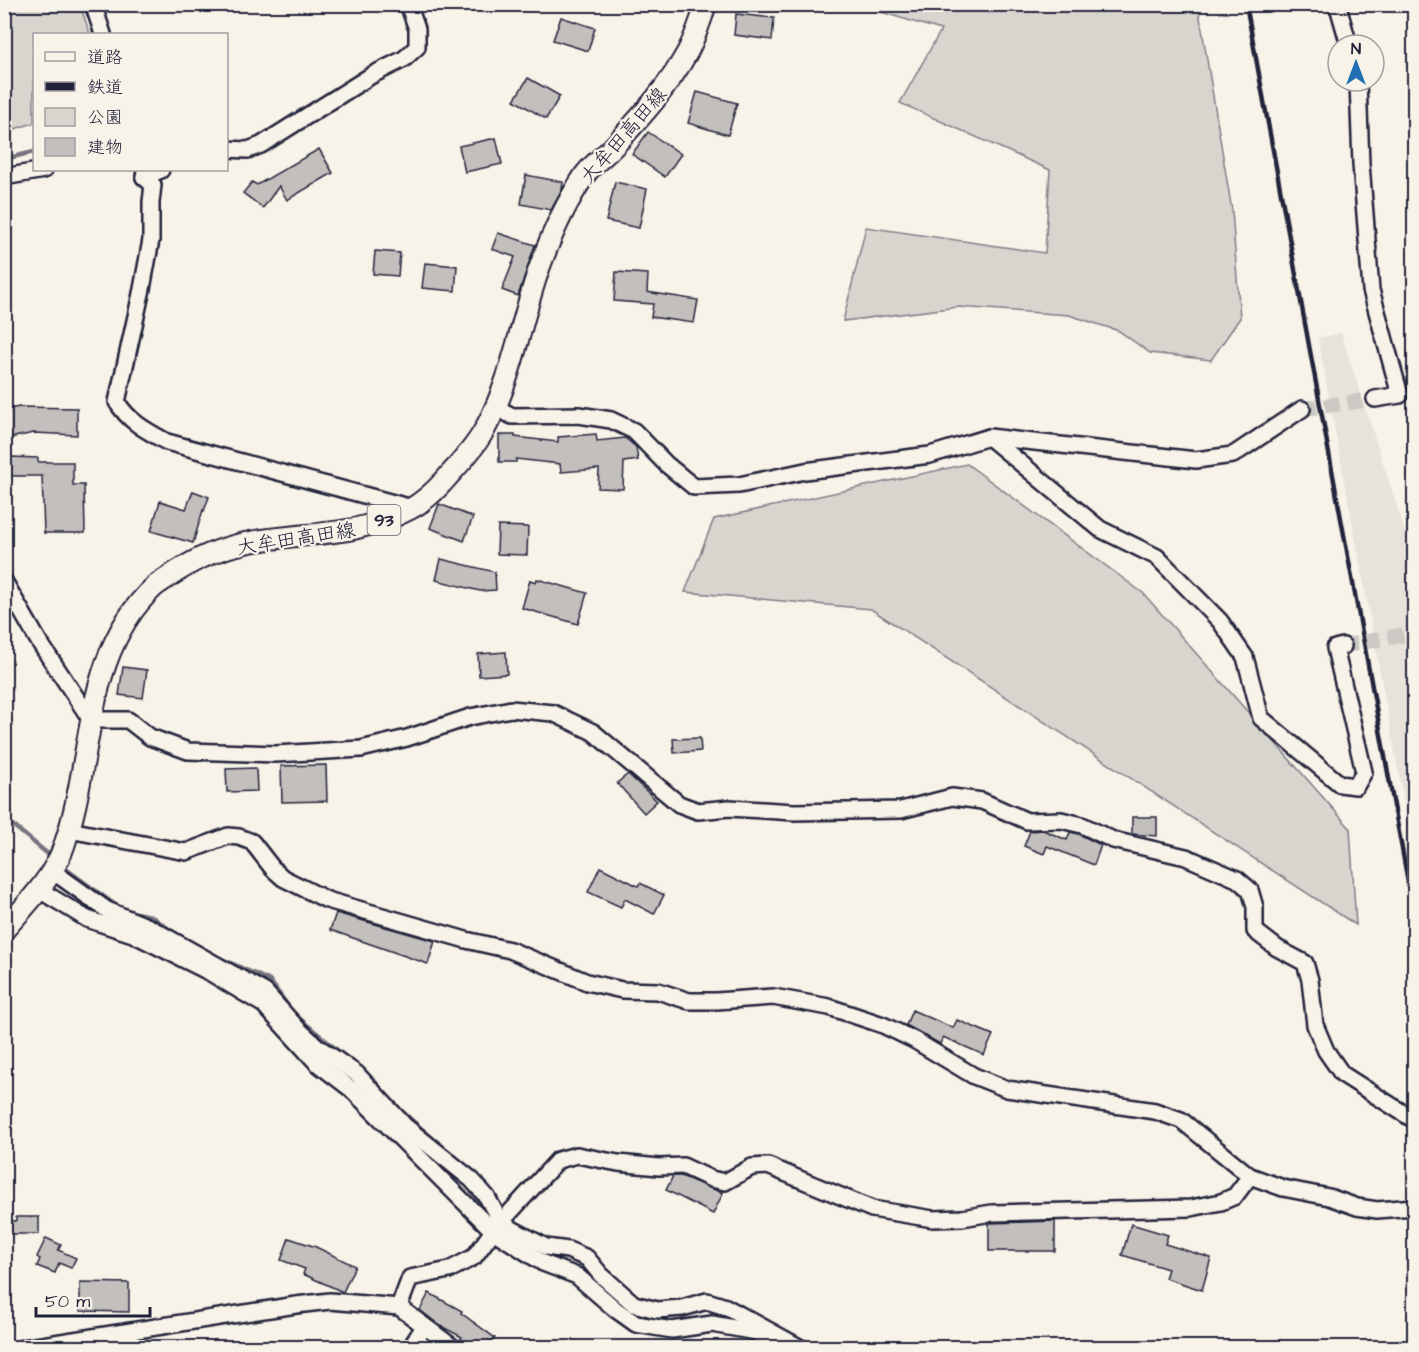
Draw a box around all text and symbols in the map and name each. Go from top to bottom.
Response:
legend [33,33,228,171]
north arrow [1326,33,1386,93]
text: N [1351,38,1361,60]
text: 道路 [87,45,123,70]
text: 鉄道 [87,75,123,100]
street label: 大牟田高田線 [574,81,674,190]
text: 公園 [87,105,123,130]
text: 建物 [87,135,123,160]
road number: 93 [368,505,400,535]
street label: 大牟田高田線 [235,516,358,562]
scale bar [36,1280,150,1318]
text: 50 m [45,1289,90,1314]

